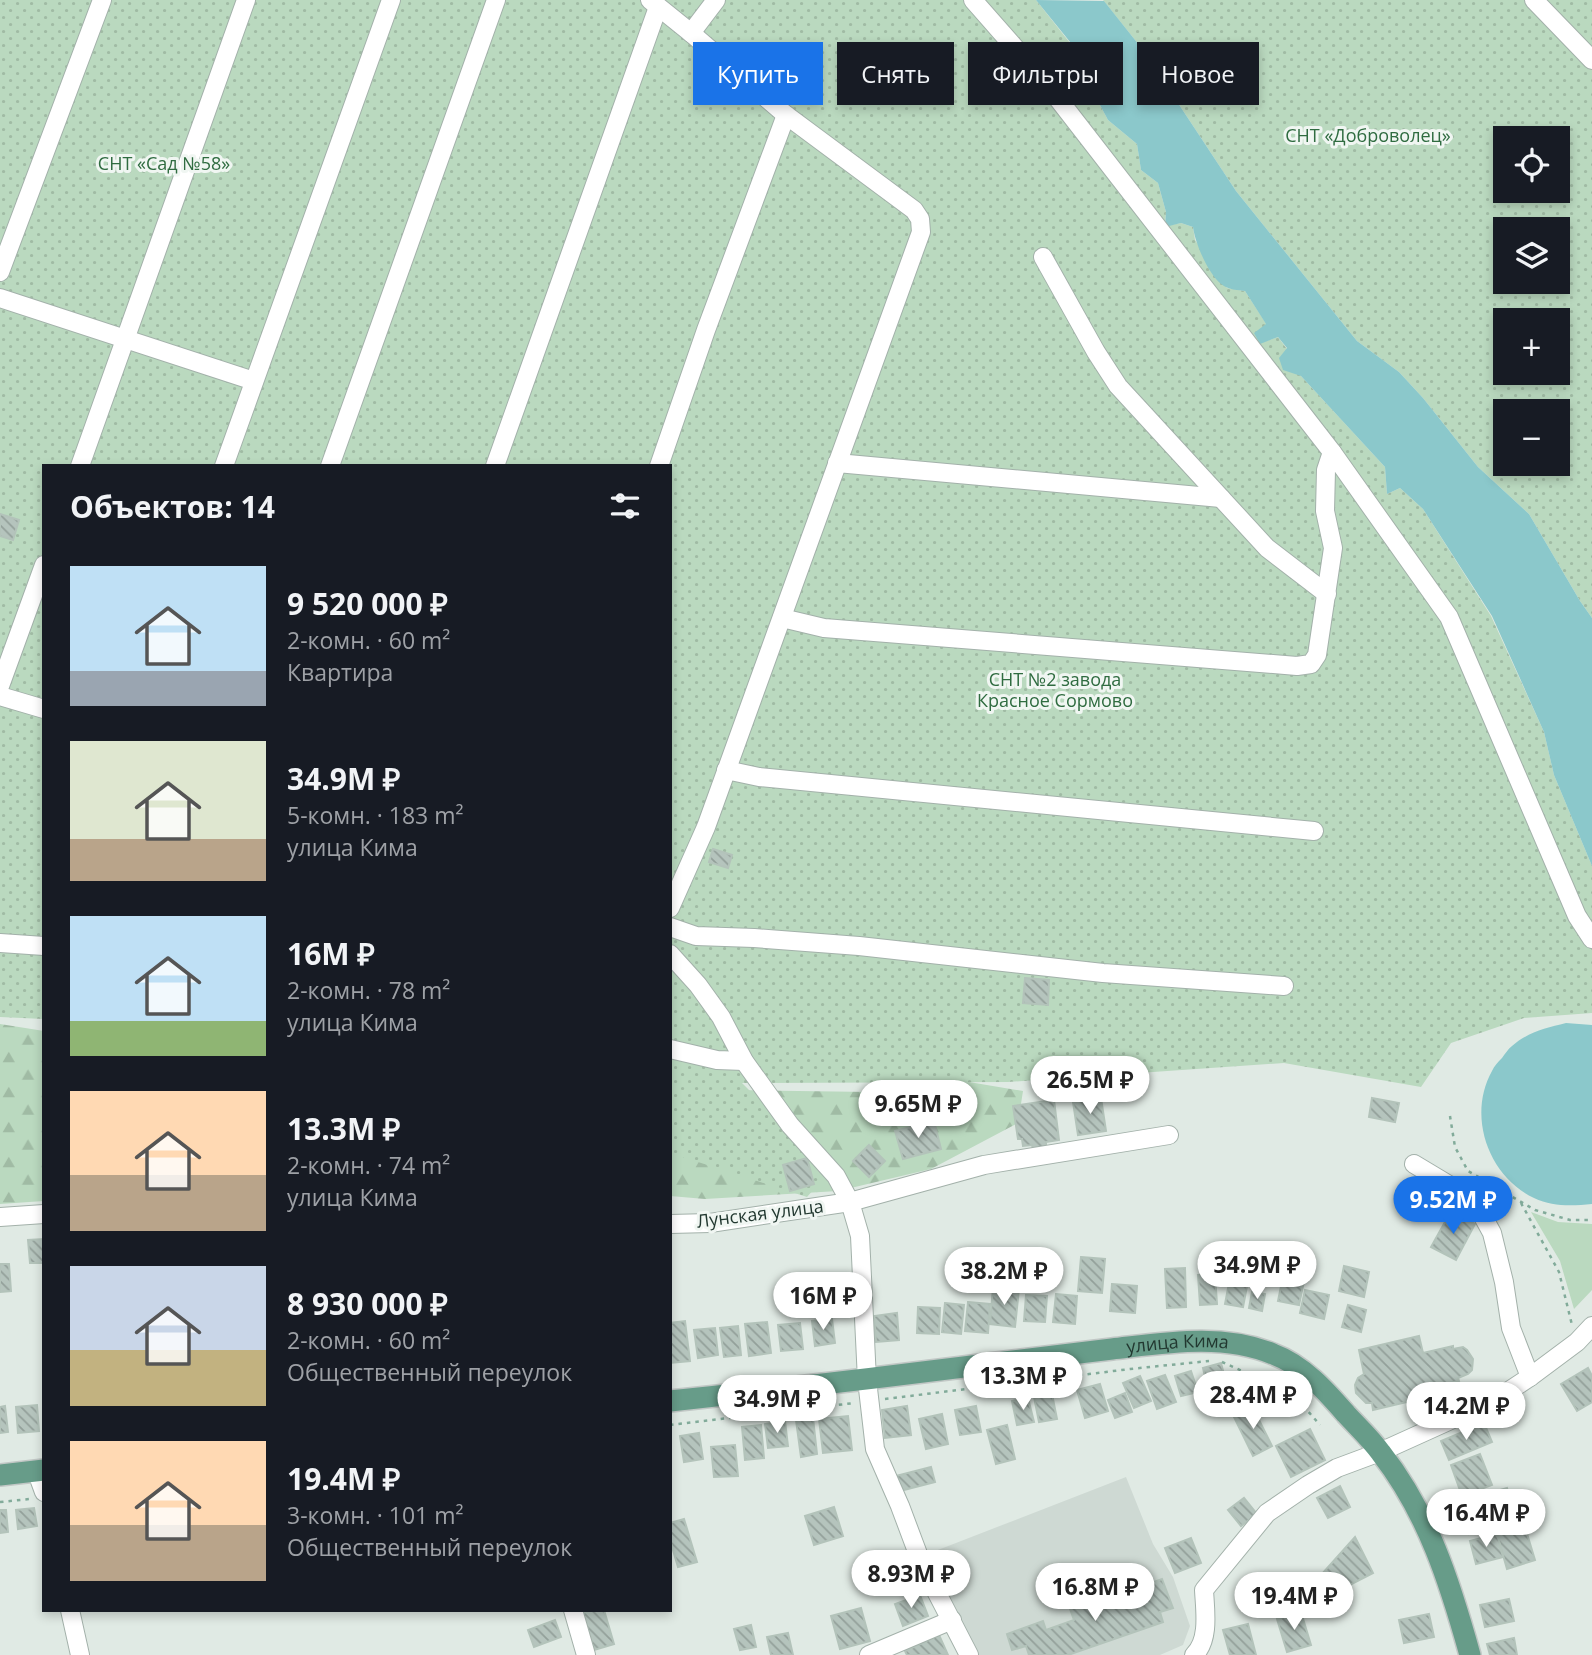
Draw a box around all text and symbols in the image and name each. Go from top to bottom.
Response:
chip: Купить [693,42,823,105]
chip: Снять [837,42,954,105]
chip: Фильтры [968,42,1123,105]
chip: Новое [1137,42,1259,105]
park label: СНТ «Доброволец» [1285,123,1451,147]
map controls [1493,126,1570,476]
button: locate [1493,126,1570,203]
park label: СНТ «Сад №58» [98,151,230,175]
button: layers [1493,217,1570,294]
button: + [1493,308,1570,385]
button: − [1493,399,1570,476]
text: Объектов: 14 [70,486,275,527]
icon: filters [606,487,644,525]
text: 9 520 000 ₽ [287,583,448,624]
icon: home [126,594,210,678]
text: 2-комн. · 60 m² [287,624,450,656]
text: Квартира [287,656,393,688]
park label: СНТ №2 завода Красное Сормово [977,667,1133,712]
text: 34.9M ₽ [287,758,401,799]
icon: home [126,769,210,853]
text: 5-комн. · 183 m² [287,799,463,831]
text: улица Кима [287,831,418,863]
text: 16M ₽ [287,933,375,974]
icon: home [126,944,210,1028]
text: 2-комн. · 78 m² [287,974,450,1006]
text: улица Кима [287,1006,418,1038]
pin: 26.5M ₽ [1025,1056,1155,1116]
text: 26.5M ₽ [1046,1063,1134,1095]
pin: 9.65M ₽ [853,1080,983,1140]
text: 9.65M ₽ [874,1087,962,1119]
text: 13.3M ₽ [287,1108,401,1149]
icon: home [126,1119,210,1203]
text: 2-комн. · 74 m² [287,1149,450,1181]
pin: 9.52M ₽ [1388,1176,1518,1236]
text: улица Кима [287,1181,418,1213]
text: 9.52M ₽ [1409,1183,1497,1215]
street label: Лунская улица [695,1193,825,1233]
pin: 34.9M ₽ [1192,1242,1322,1301]
pin: 38.2M ₽ [939,1248,1069,1307]
text: 34.9M ₽ [1213,1248,1301,1280]
text: 38.2M ₽ [960,1254,1048,1286]
pin: 16M ₽ [774,1272,872,1332]
text: 16M ₽ [789,1279,857,1311]
text: 8 930 000 ₽ [287,1283,448,1324]
icon: home [126,1294,210,1378]
text: 2-комн. · 60 m² [287,1324,450,1356]
street label: улица Кима [1125,1328,1230,1358]
pin: 13.3M ₽ [958,1352,1088,1412]
text: Общественный переулок [287,1356,572,1388]
text: 13.3M ₽ [979,1359,1067,1391]
pin: 28.4M ₽ [1188,1372,1318,1431]
pin: 34.9M ₽ [712,1376,842,1435]
text: 28.4M ₽ [1209,1378,1297,1410]
text: 34.9M ₽ [733,1382,821,1414]
pin: 14.2M ₽ [1401,1382,1531,1442]
text: 14.2M ₽ [1422,1389,1510,1421]
text: 19.4M ₽ [287,1458,401,1499]
icon: home [126,1469,210,1553]
pin: 16.4M ₽ [1421,1490,1551,1549]
text: 16.4M ₽ [1442,1496,1530,1528]
text: 3-комн. · 101 m² [287,1499,463,1531]
text: Общественный переулок [287,1531,572,1563]
pin: 8.93M ₽ [846,1550,976,1610]
text: 8.93M ₽ [867,1557,955,1589]
pin: 16.8M ₽ [1030,1564,1160,1623]
text: 16.8M ₽ [1051,1570,1139,1602]
pin: 19.4M ₽ [1229,1572,1359,1632]
text: 19.4M ₽ [1250,1579,1338,1611]

